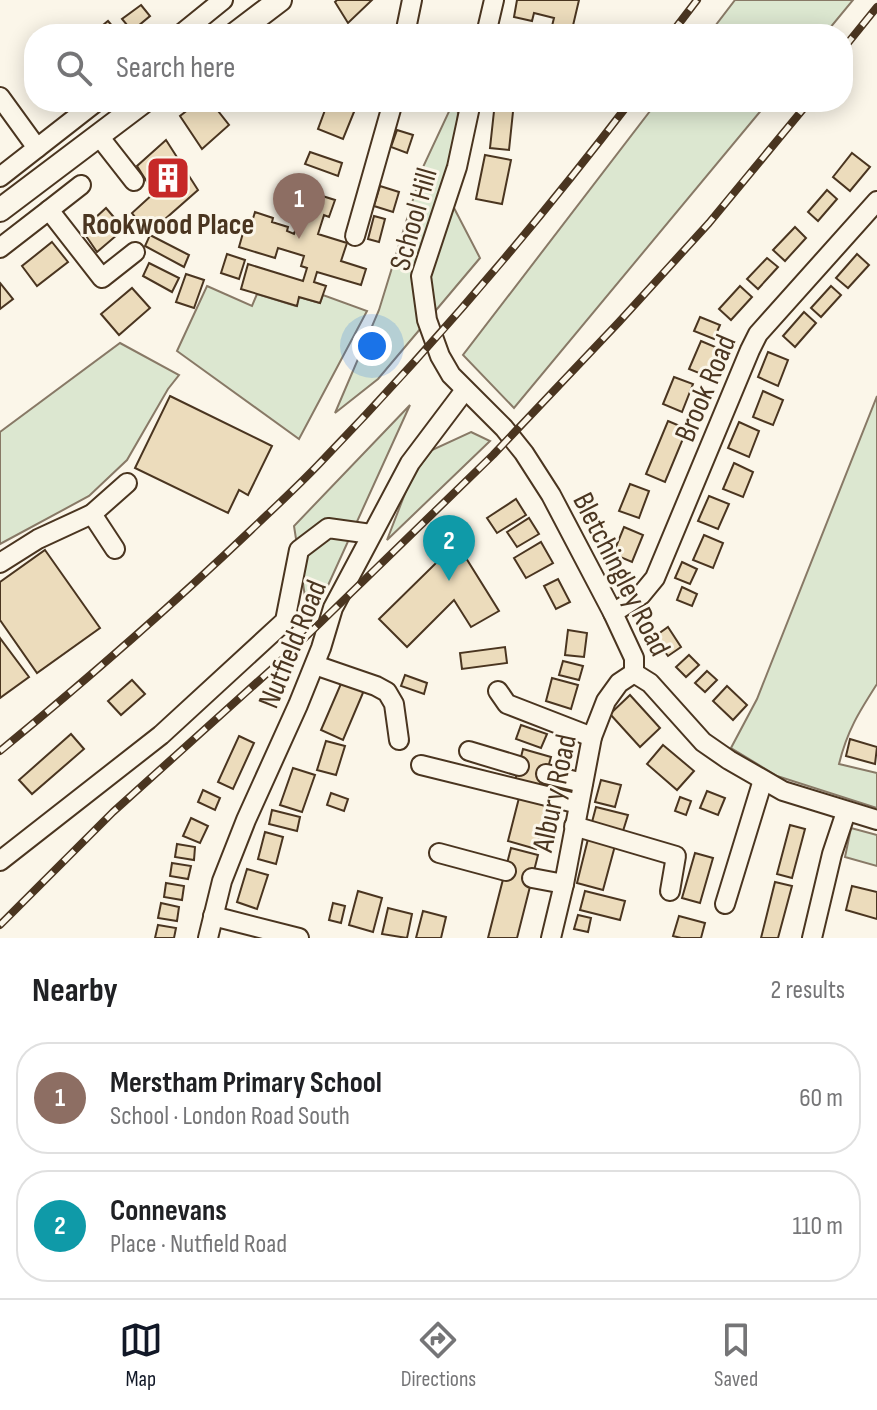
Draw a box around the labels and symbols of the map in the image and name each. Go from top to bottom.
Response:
building icon: Rookwood Place [144,154,192,202]
street label: School Hill [382,164,446,275]
pin: 1 [273,173,325,239]
place label: Rookwood Place [82,207,254,243]
your location [352,326,392,366]
street label: Brook Road [667,330,744,447]
street label: Bletchingley Road [564,487,678,662]
pin: 2 [423,515,475,581]
street label: Nutfield Road [251,575,335,714]
street label: Albury Road [525,731,585,856]

